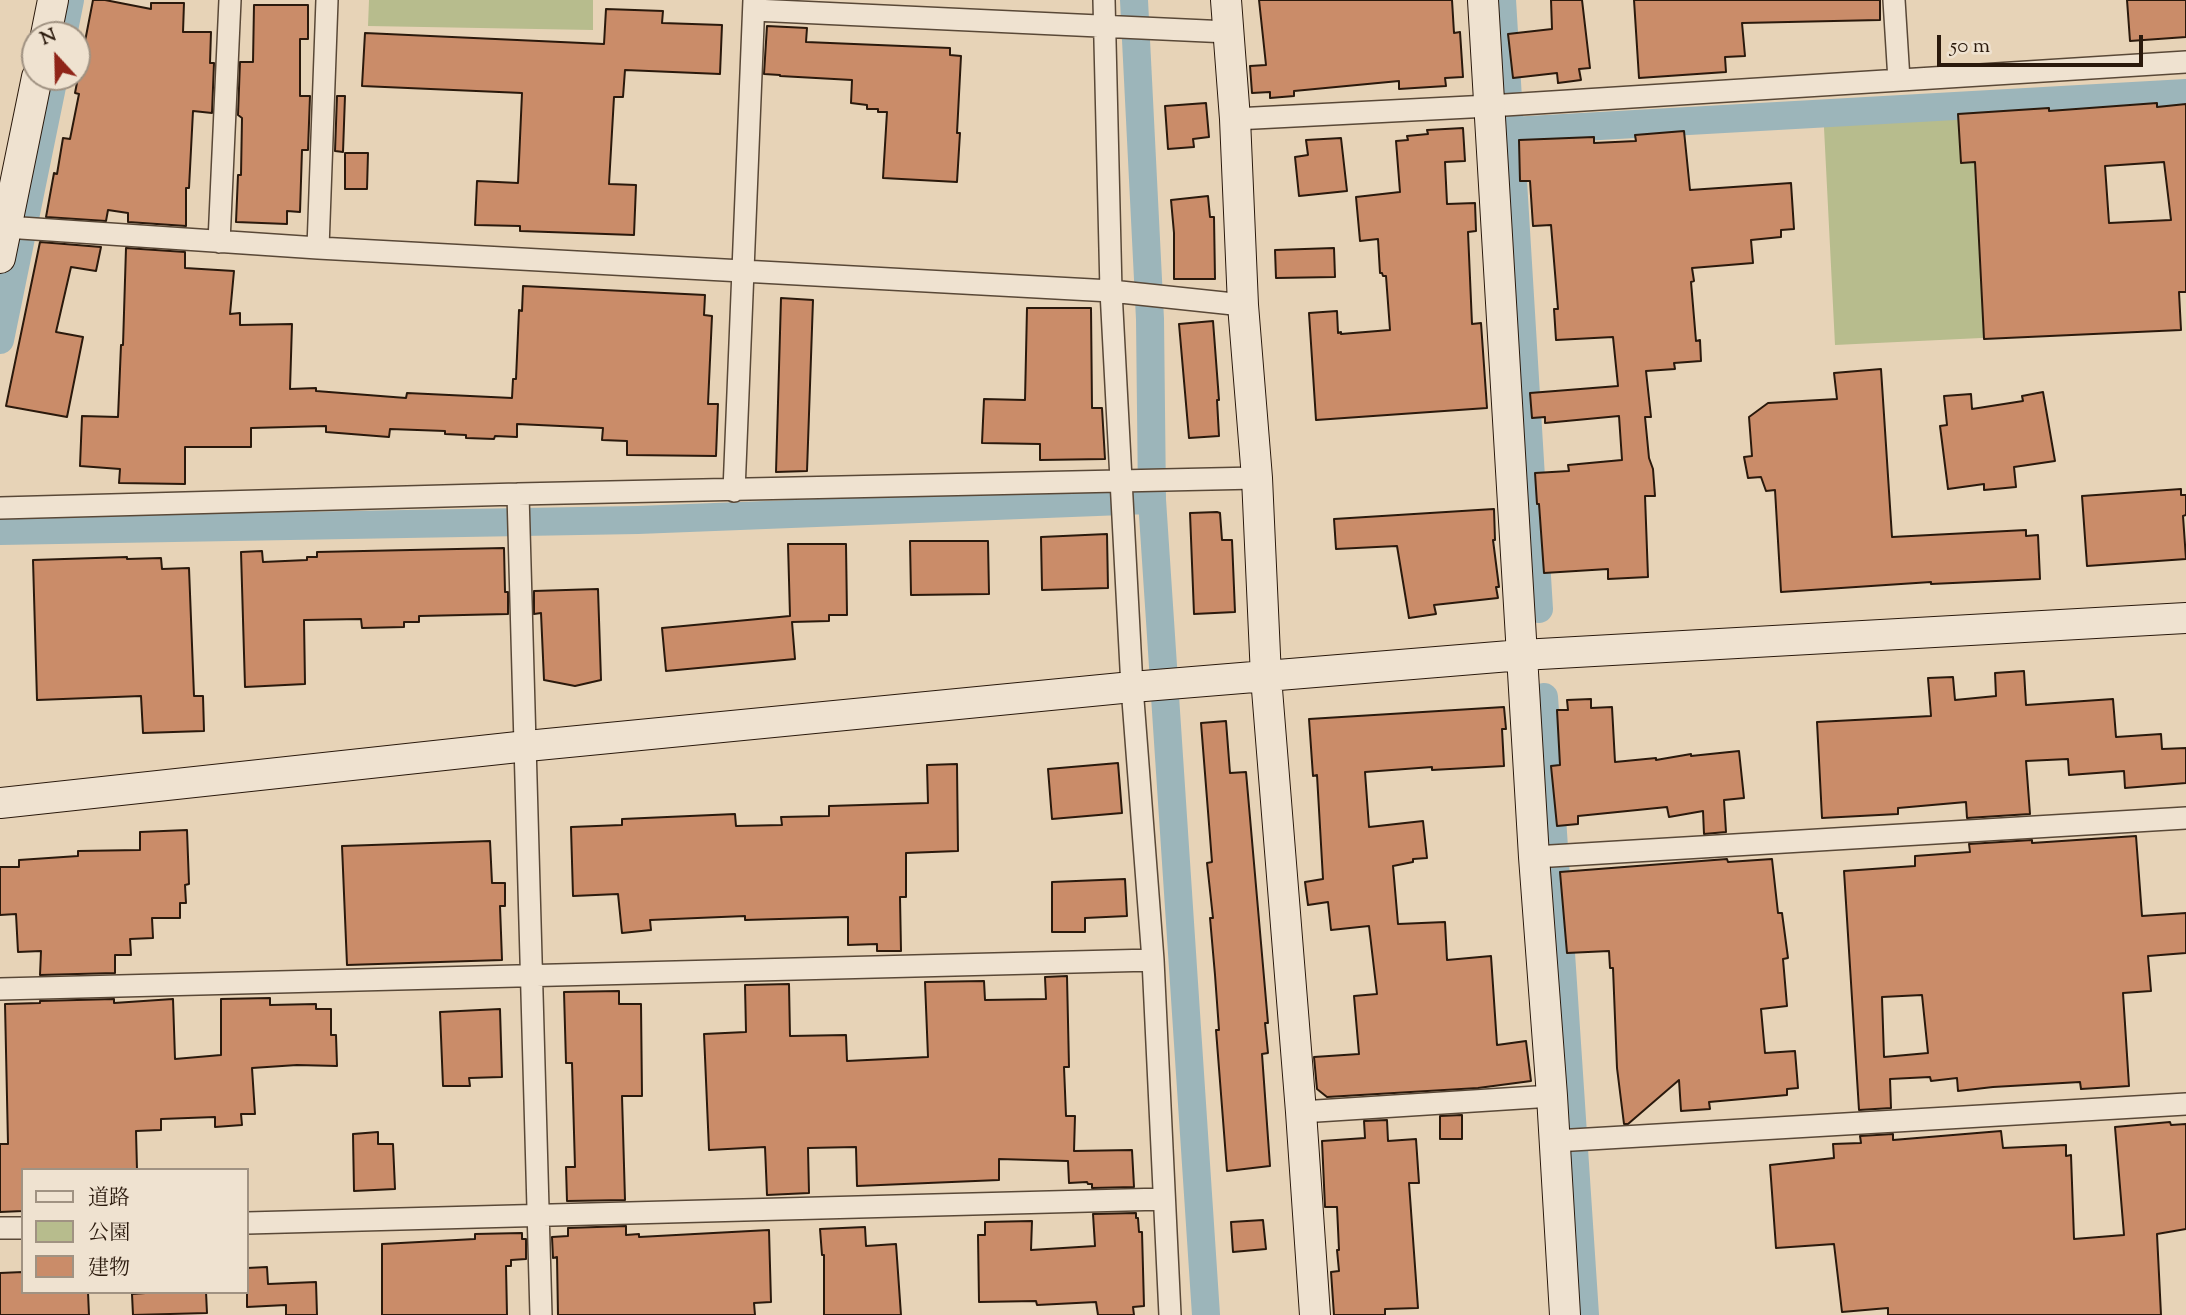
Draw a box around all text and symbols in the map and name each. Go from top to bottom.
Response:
north arrow [21,21,91,91]
scale bar [1941,21,2148,65]
text: N [37,23,61,53]
text: 50 m [1950,32,1990,62]
legend [21,1168,248,1294]
text: 道路 [88,1184,130,1214]
text: 公園 [88,1219,130,1249]
text: 建物 [88,1254,130,1284]

